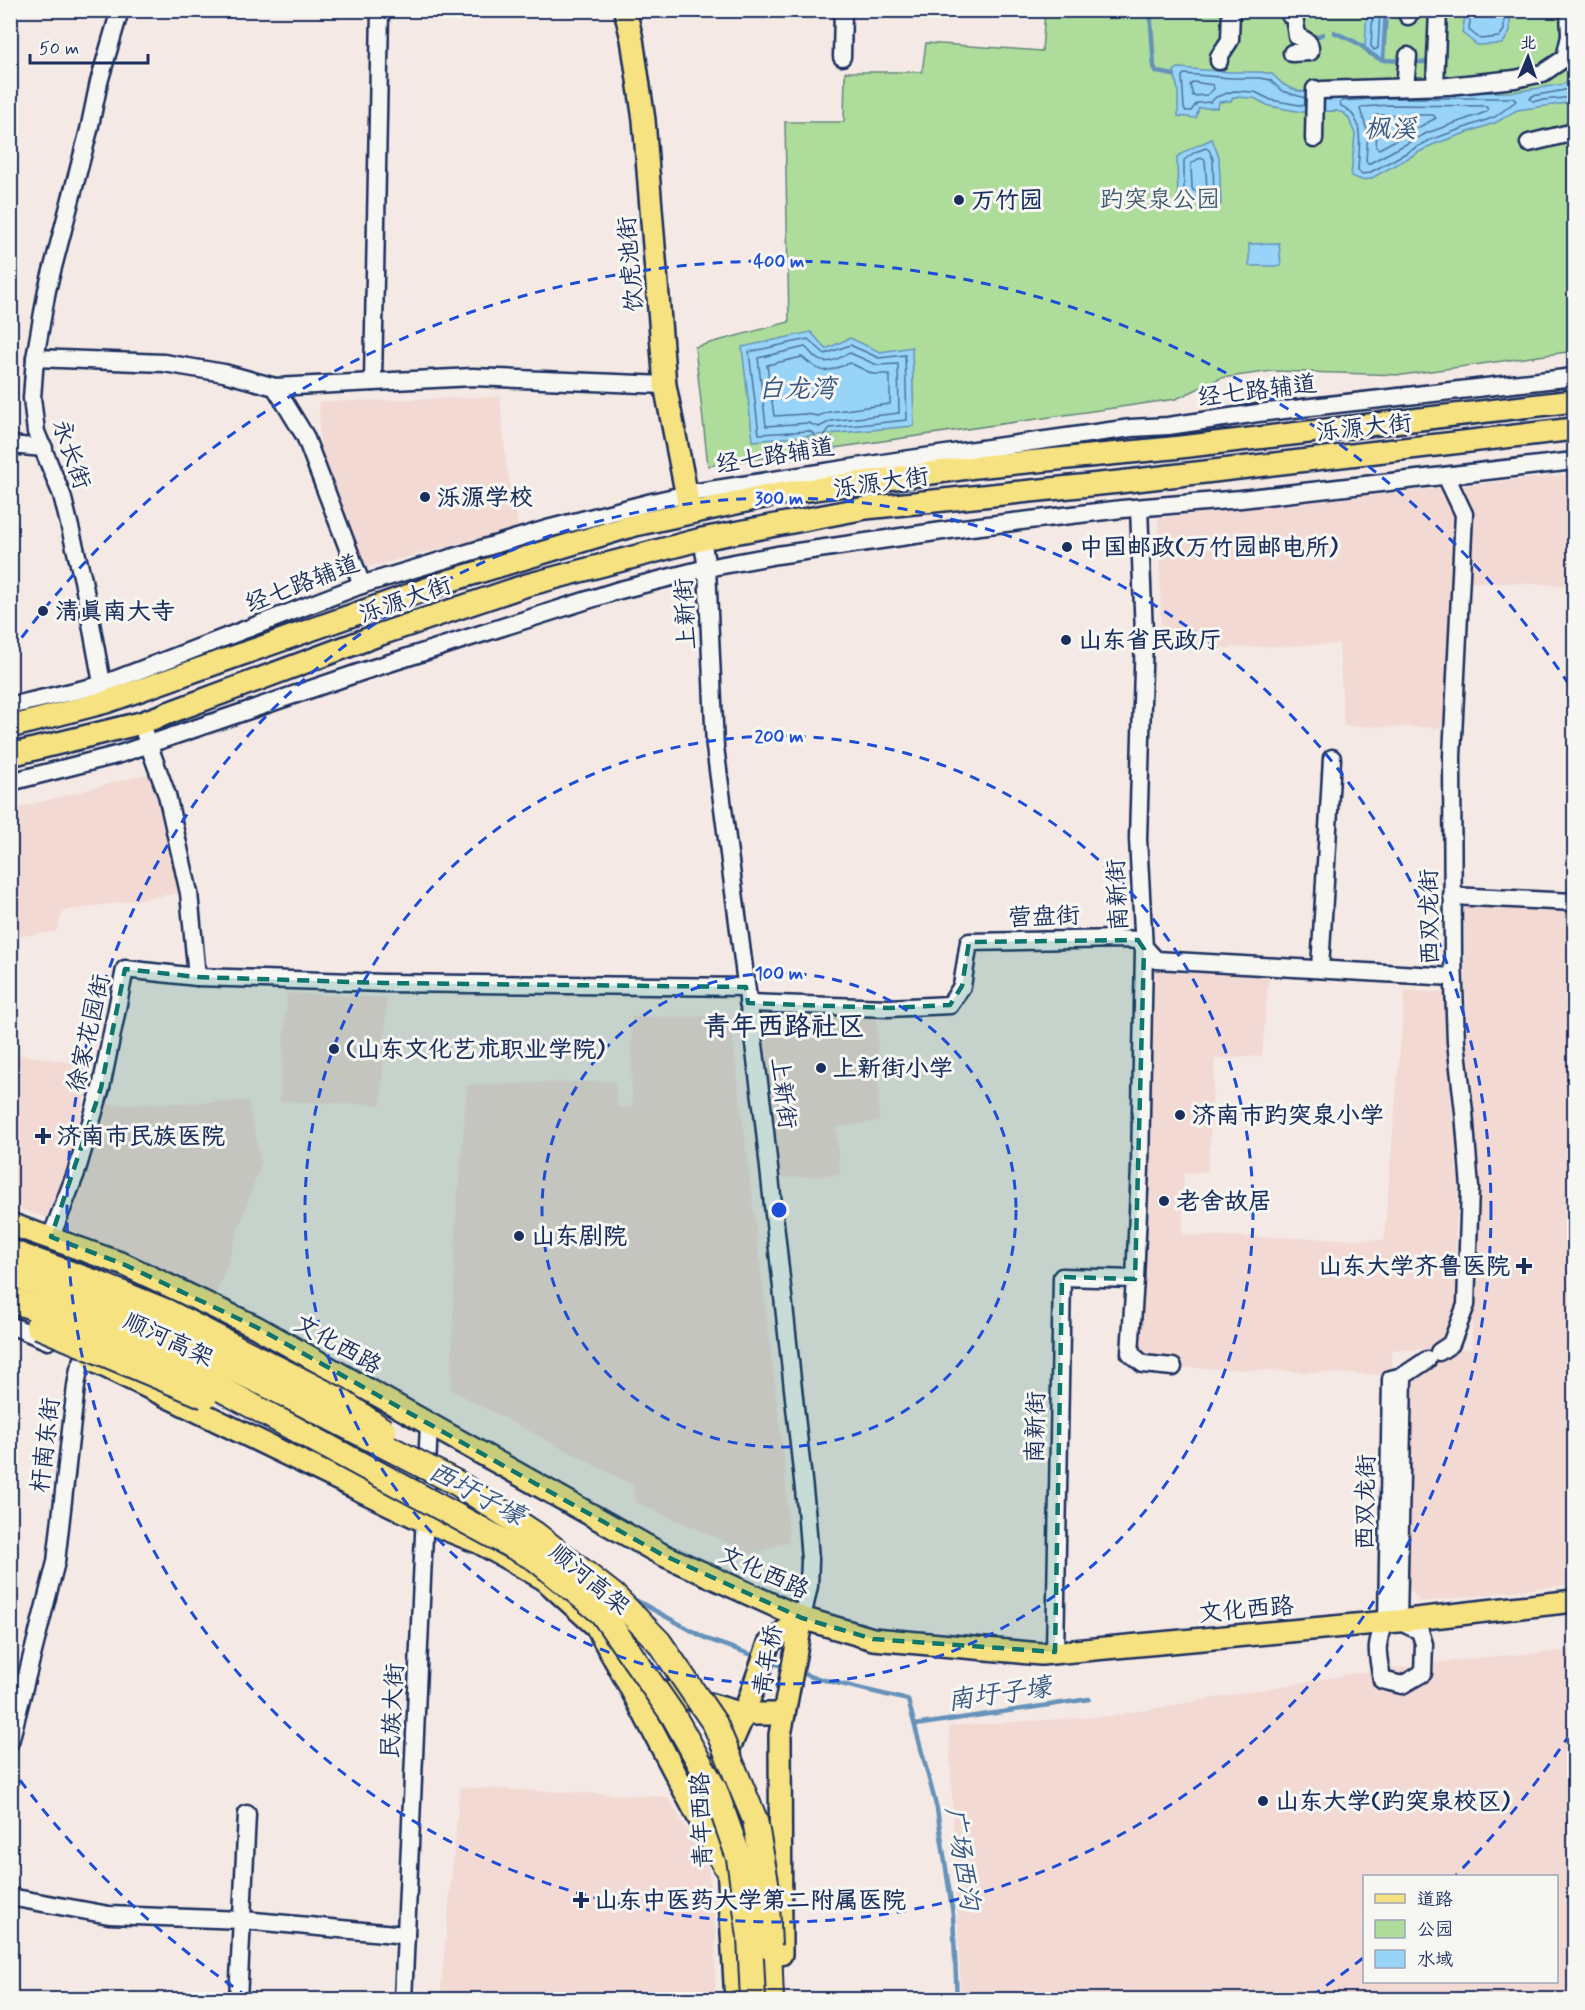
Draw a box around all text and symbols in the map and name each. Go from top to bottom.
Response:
scale bar [30,27,148,65]
north arrow [1498,27,1558,87]
text: 北 [1520,33,1537,54]
text: 50 m [39,37,79,61]
water label: 枫溪 [1364,113,1418,147]
park label: 趵突泉公园 [1100,185,1220,216]
place label: 万竹园 [971,186,1043,217]
marker: 万竹园 [952,193,966,207]
street label: 饮虎池街 [612,215,651,313]
text: 400 m [754,250,804,274]
street label: 经七路辅道 [1196,369,1319,414]
water label: 白龙湾 [758,373,839,407]
street label: 泺源大街 [1315,408,1414,449]
street label: 永长街 [44,415,97,494]
street label: 经七路辅道 [714,432,837,481]
street label: 泺源大街 [832,461,931,506]
place label: 泺源学校 [437,483,533,514]
text: 300 m [755,487,803,511]
marker: 泺源学校 [418,490,432,504]
place label: 中国邮政(万竹园邮电所) [1079,533,1338,564]
marker: 中国邮政(万竹园邮电所) [1060,540,1074,554]
street label: 经七路辅道 [241,548,364,620]
street label: 泺源大街 [355,570,456,631]
street label: 上新街 [669,577,704,651]
place label: 清真南大寺 [55,597,175,628]
marker: 清真南大寺 [36,604,50,618]
place label: 山东省民政厅 [1078,626,1222,657]
marker: 山东省民政厅 [1059,633,1073,647]
text: 200 m [754,725,804,749]
street label: 南新街 [1101,858,1136,932]
street label: 西双龙街 [1414,869,1447,965]
street label: 营盘街 [1008,901,1081,934]
text: 100 m [755,962,803,986]
street label: 徐家花园街 [61,971,118,1095]
district label: 青年西路社区 [703,1010,865,1045]
place label: (山东文化艺术职业学院) [346,1035,605,1066]
marker: (山东文化艺术职业学院) [327,1042,341,1056]
place label: 上新街小学 [833,1054,953,1085]
street label: 上新街 [763,1056,802,1131]
marker: 上新街小学 [814,1061,828,1075]
place label: 济南市趵突泉小学 [1192,1101,1384,1132]
marker: 济南市趵突泉小学 [1173,1108,1187,1122]
place label: 济南市民族医院 [57,1122,225,1153]
marker: 济南市民族医院 [34,1127,52,1145]
place label: 老舍故居 [1176,1187,1272,1218]
marker: 老舍故居 [1157,1194,1171,1208]
centre of rings [769,1200,789,1220]
place label: 山东剧院 [531,1222,627,1253]
marker: 山东剧院 [512,1229,526,1243]
place label: 山东大学齐鲁医院 [1318,1252,1510,1283]
marker: 山东大学齐鲁医院 [1515,1257,1533,1275]
street label: 顺河高架 [118,1306,218,1375]
street label: 文化西路 [288,1308,387,1382]
street label: 南新街 [1020,1391,1053,1463]
street label: 杆南东街 [25,1396,68,1495]
street label: 西双龙街 [1350,1454,1383,1550]
water label: 西圩子壕 [422,1455,533,1536]
street label: 顺河高架 [542,1537,636,1623]
street label: 文化西路 [713,1540,814,1607]
street label: 文化西路 [1197,1591,1295,1630]
street label: 青年桥 [747,1622,790,1698]
street label: 民族大街 [376,1662,411,1760]
water label: 南圩子壕 [945,1670,1056,1719]
street label: 青年西路 [685,1771,720,1868]
place label: 山东大学(趵突泉校区) [1275,1787,1510,1818]
marker: 山东大学(趵突泉校区) [1256,1794,1270,1808]
water label: 广场西沟 [936,1804,986,1914]
legend [1363,1875,1558,1983]
place label: 山东中医药大学第二附属医院 [594,1886,906,1917]
text: 道路 [1417,1888,1453,1912]
marker: 山东中医药大学第二附属医院 [572,1891,590,1909]
text: 公园 [1417,1918,1453,1942]
text: 水域 [1417,1948,1453,1972]

